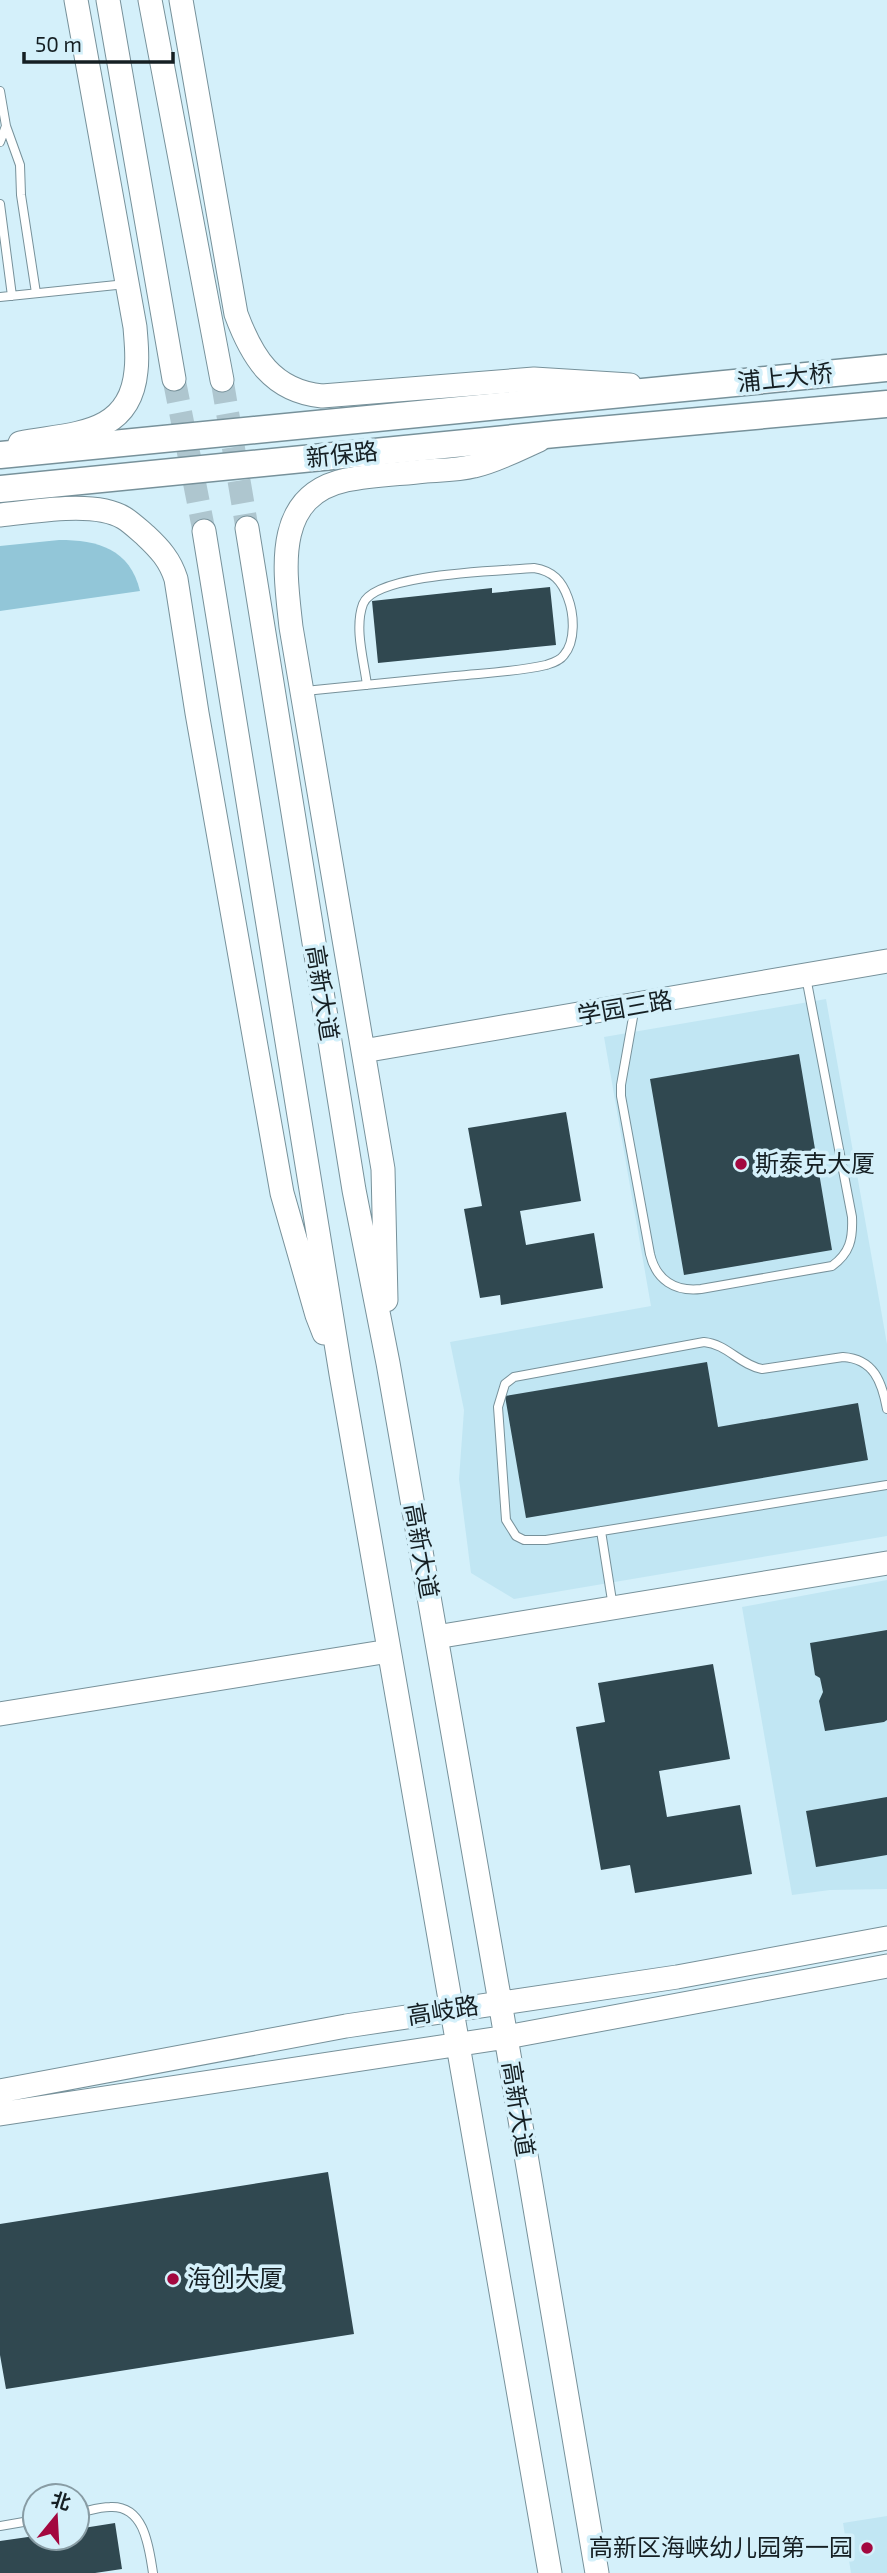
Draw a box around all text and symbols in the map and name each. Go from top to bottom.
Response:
scale bar [24,21,173,65]
text: 50 m [35,31,82,56]
street label: 浦上大桥 [736,357,834,396]
street label: 新保路 [305,435,379,472]
street label: 高新大道 [302,943,345,1042]
street label: 学园三路 [575,984,675,1029]
place label: 斯泰克大厦 [755,1148,875,1177]
marker: 斯泰克大厦 [733,1156,749,1172]
street label: 高新大道 [400,1501,445,1601]
street label: 高岐路 [405,1990,481,2029]
street label: 高新大道 [498,2059,541,2158]
place label: 海创大厦 [187,2263,283,2292]
marker: 海创大厦 [165,2271,181,2287]
north arrow [21,2482,91,2552]
text: 北 [49,2486,74,2514]
place label: 高新区海峡幼儿园第一园 [589,2532,853,2561]
marker: 高新区海峡幼儿园第一园 [859,2540,875,2556]

